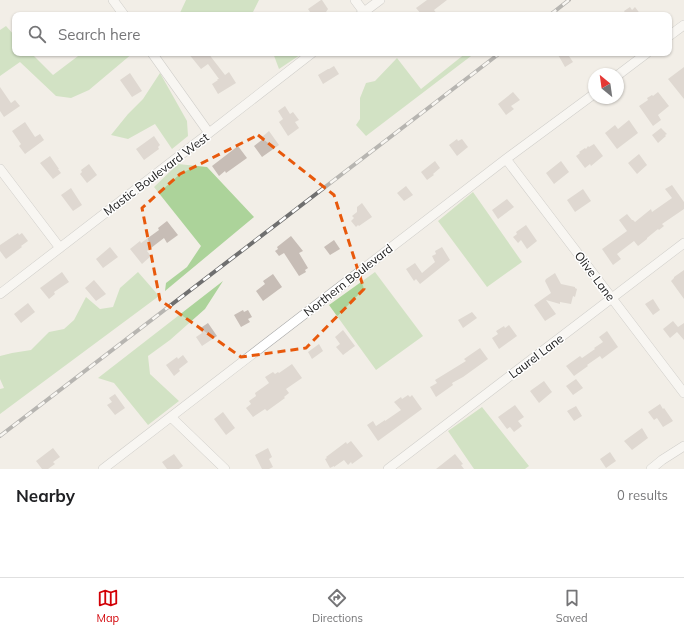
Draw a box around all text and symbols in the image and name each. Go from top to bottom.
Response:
search box [12,12,672,56]
icon: search [26,23,48,45]
text: Search here [58,25,140,44]
north arrow [588,68,624,104]
street label: Mastic Boulevard West [100,129,212,219]
street label: Northern Boulevard [300,241,396,319]
street label: Olive Lane [571,248,619,304]
street label: Laurel Lane [506,331,566,381]
text: Nearby [16,485,75,506]
text: 0 results [617,487,668,503]
tab: Map [96,587,119,625]
tab: Directions [312,587,363,625]
tab: Saved [556,587,588,625]

